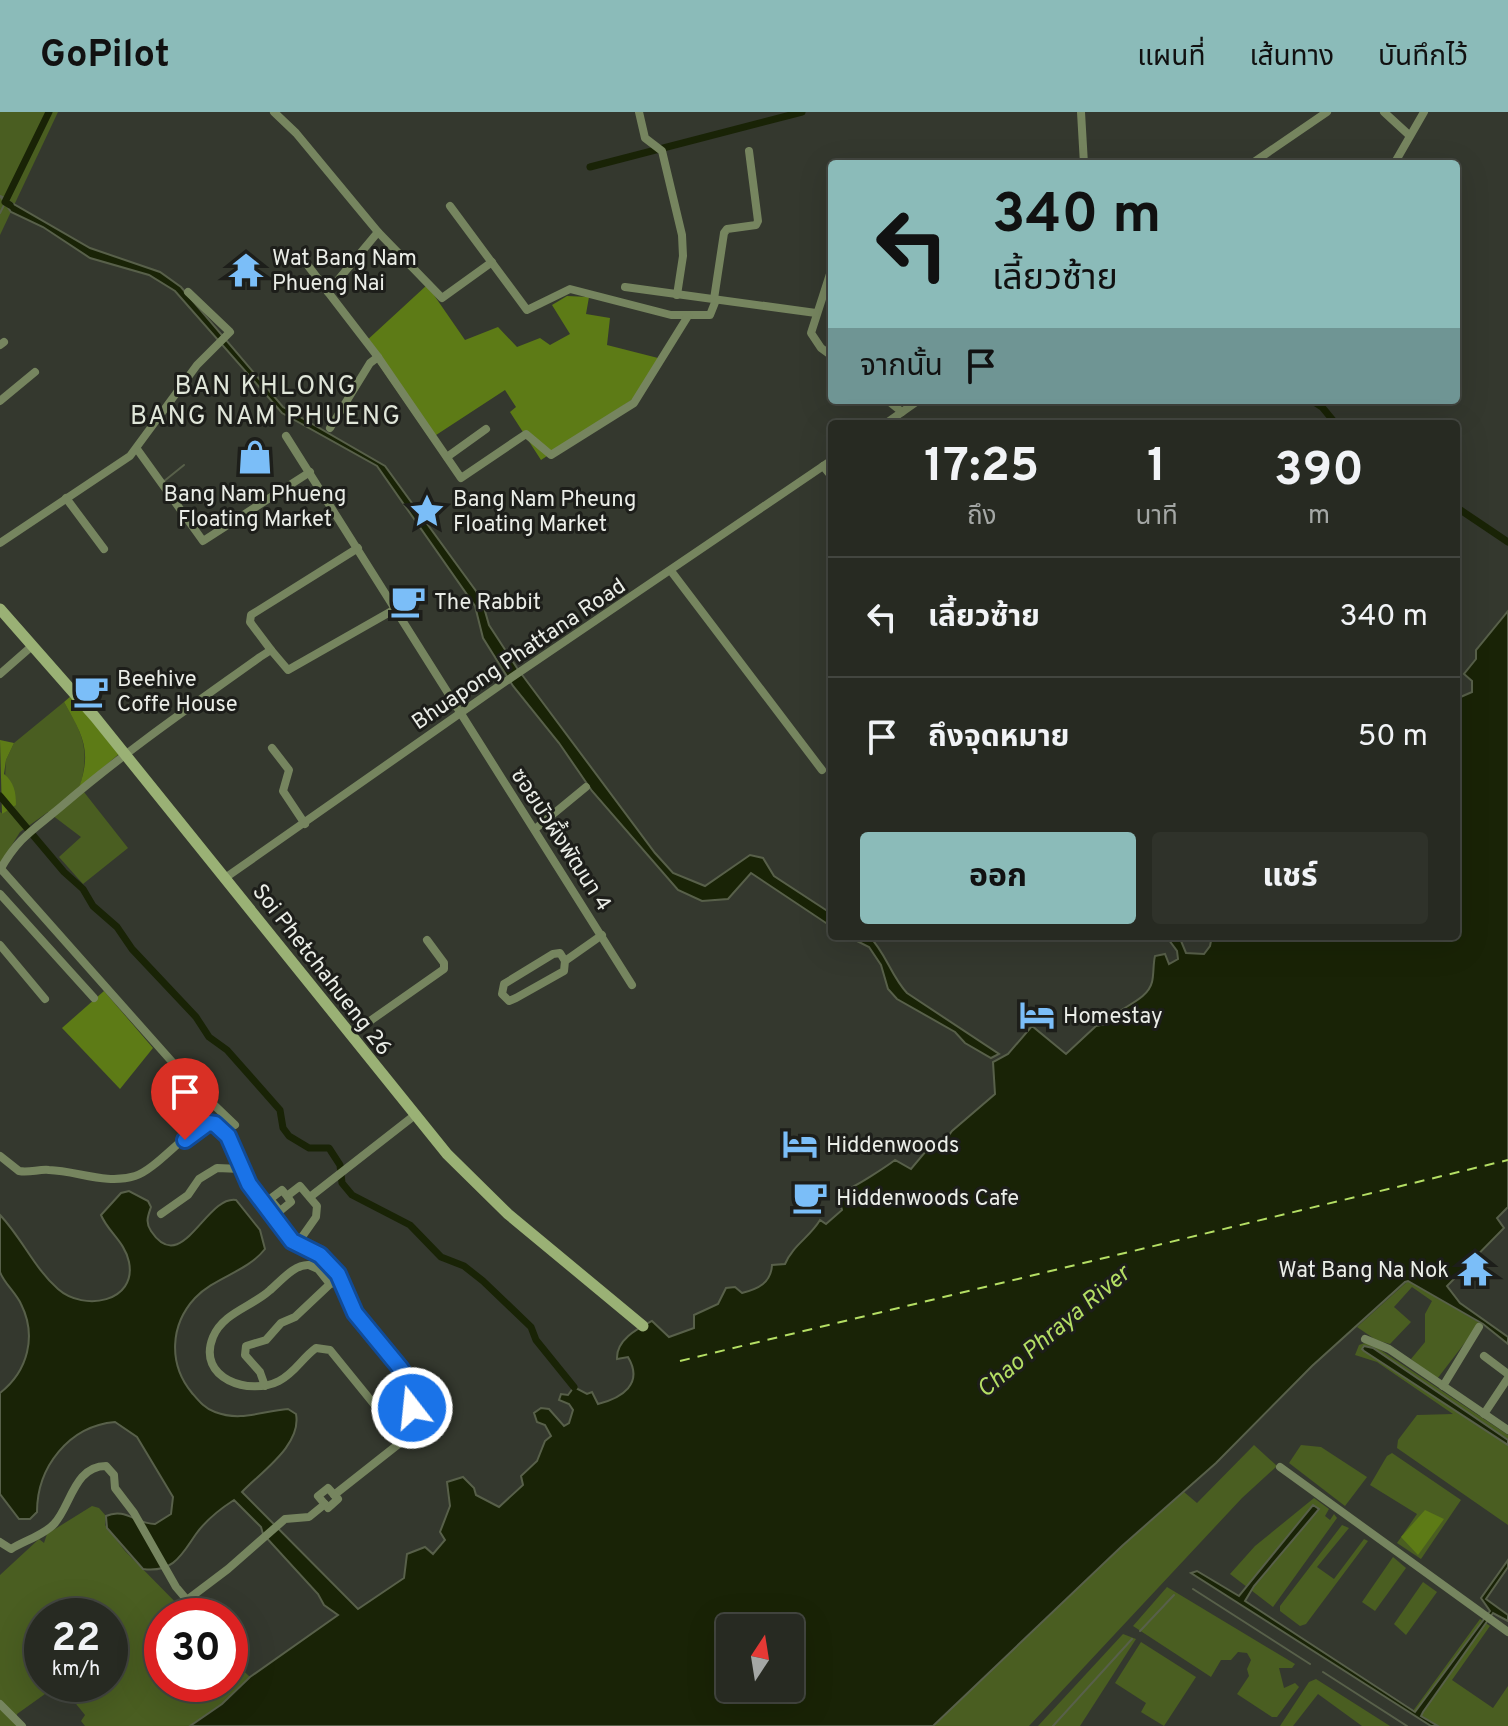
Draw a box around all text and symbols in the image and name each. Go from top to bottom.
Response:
text: GoPilot [40,32,170,81]
text: แผนที่ [1137,40,1205,76]
text: เส้นทาง [1249,40,1334,76]
text: บันทึกไว้ [1378,40,1468,76]
text: 340 m [992,182,1161,252]
icon: left [860,192,964,296]
place label: Wat Bang Nam Phueng Nai [272,246,417,298]
temple icon: Wat Bang Nam Phueng Nai [227,251,265,289]
text: เลี้ยวซ้าย [992,257,1118,303]
icon: arrive [959,344,1003,388]
text: จากนั้น [860,349,943,386]
district label: BAN KHLONG BANG NAM PHUENG [130,371,402,434]
shop icon: Bang Nam Phueng Floating Market [236,438,274,476]
text: 17:25 [924,438,1039,498]
text: 1 [1147,438,1166,498]
text: 390 [1274,442,1364,502]
place label: Bang Nam Phueng Floating Market [163,482,347,534]
place label: Bang Nam Pheung Floating Market [453,487,636,539]
place icon: Bang Nam Pheung Floating Market [408,492,446,530]
text: m [1308,500,1330,533]
text: ถึง [967,501,997,534]
text: นาที [1135,501,1178,534]
street label: Bhuapong Phattana Road [407,573,631,737]
cafe icon: The Rabbit [389,582,427,620]
place label: The Rabbit [434,590,541,617]
icon: left [860,595,904,639]
text: 340 m [1340,599,1428,636]
text: เลี้ยวซ้าย [928,600,1040,637]
place label: Beehive Coffe House [117,667,238,719]
cafe icon: Beehive Coffe House [72,672,110,710]
icon: arrive [860,715,904,759]
text: 50 m [1358,719,1428,756]
text: ถึงจุดหมาย [928,720,1069,757]
street label: ซอยบัวผึ้งพัฒนา 4 [504,762,619,917]
button: ออก [860,832,1136,924]
button: แชร์ [1152,832,1428,924]
street label: Soi Phetchahueng 26 [246,879,397,1062]
hotel icon: Homestay [1018,996,1056,1034]
place label: Homestay [1063,1004,1163,1031]
pin [151,1058,219,1140]
icon: arrive [163,1070,207,1114]
hotel icon: Hiddenwoods [781,1125,819,1163]
place label: Hiddenwoods [826,1133,959,1160]
cafe icon: Hiddenwoods Cafe [791,1178,829,1216]
place label: Hiddenwoods Cafe [836,1186,1019,1213]
temple icon: Wat Bang Na Nok [1456,1250,1494,1288]
place label: Wat Bang Na Nok [1278,1258,1449,1285]
water label: Chao Phraya River [972,1259,1138,1405]
position arrow [370,1366,454,1450]
speed limit sign: 30 [144,1598,248,1702]
north arrow [716,1614,804,1702]
map controls [716,1614,804,1702]
text: 22 [52,1615,100,1665]
text: km/h [52,1657,100,1683]

